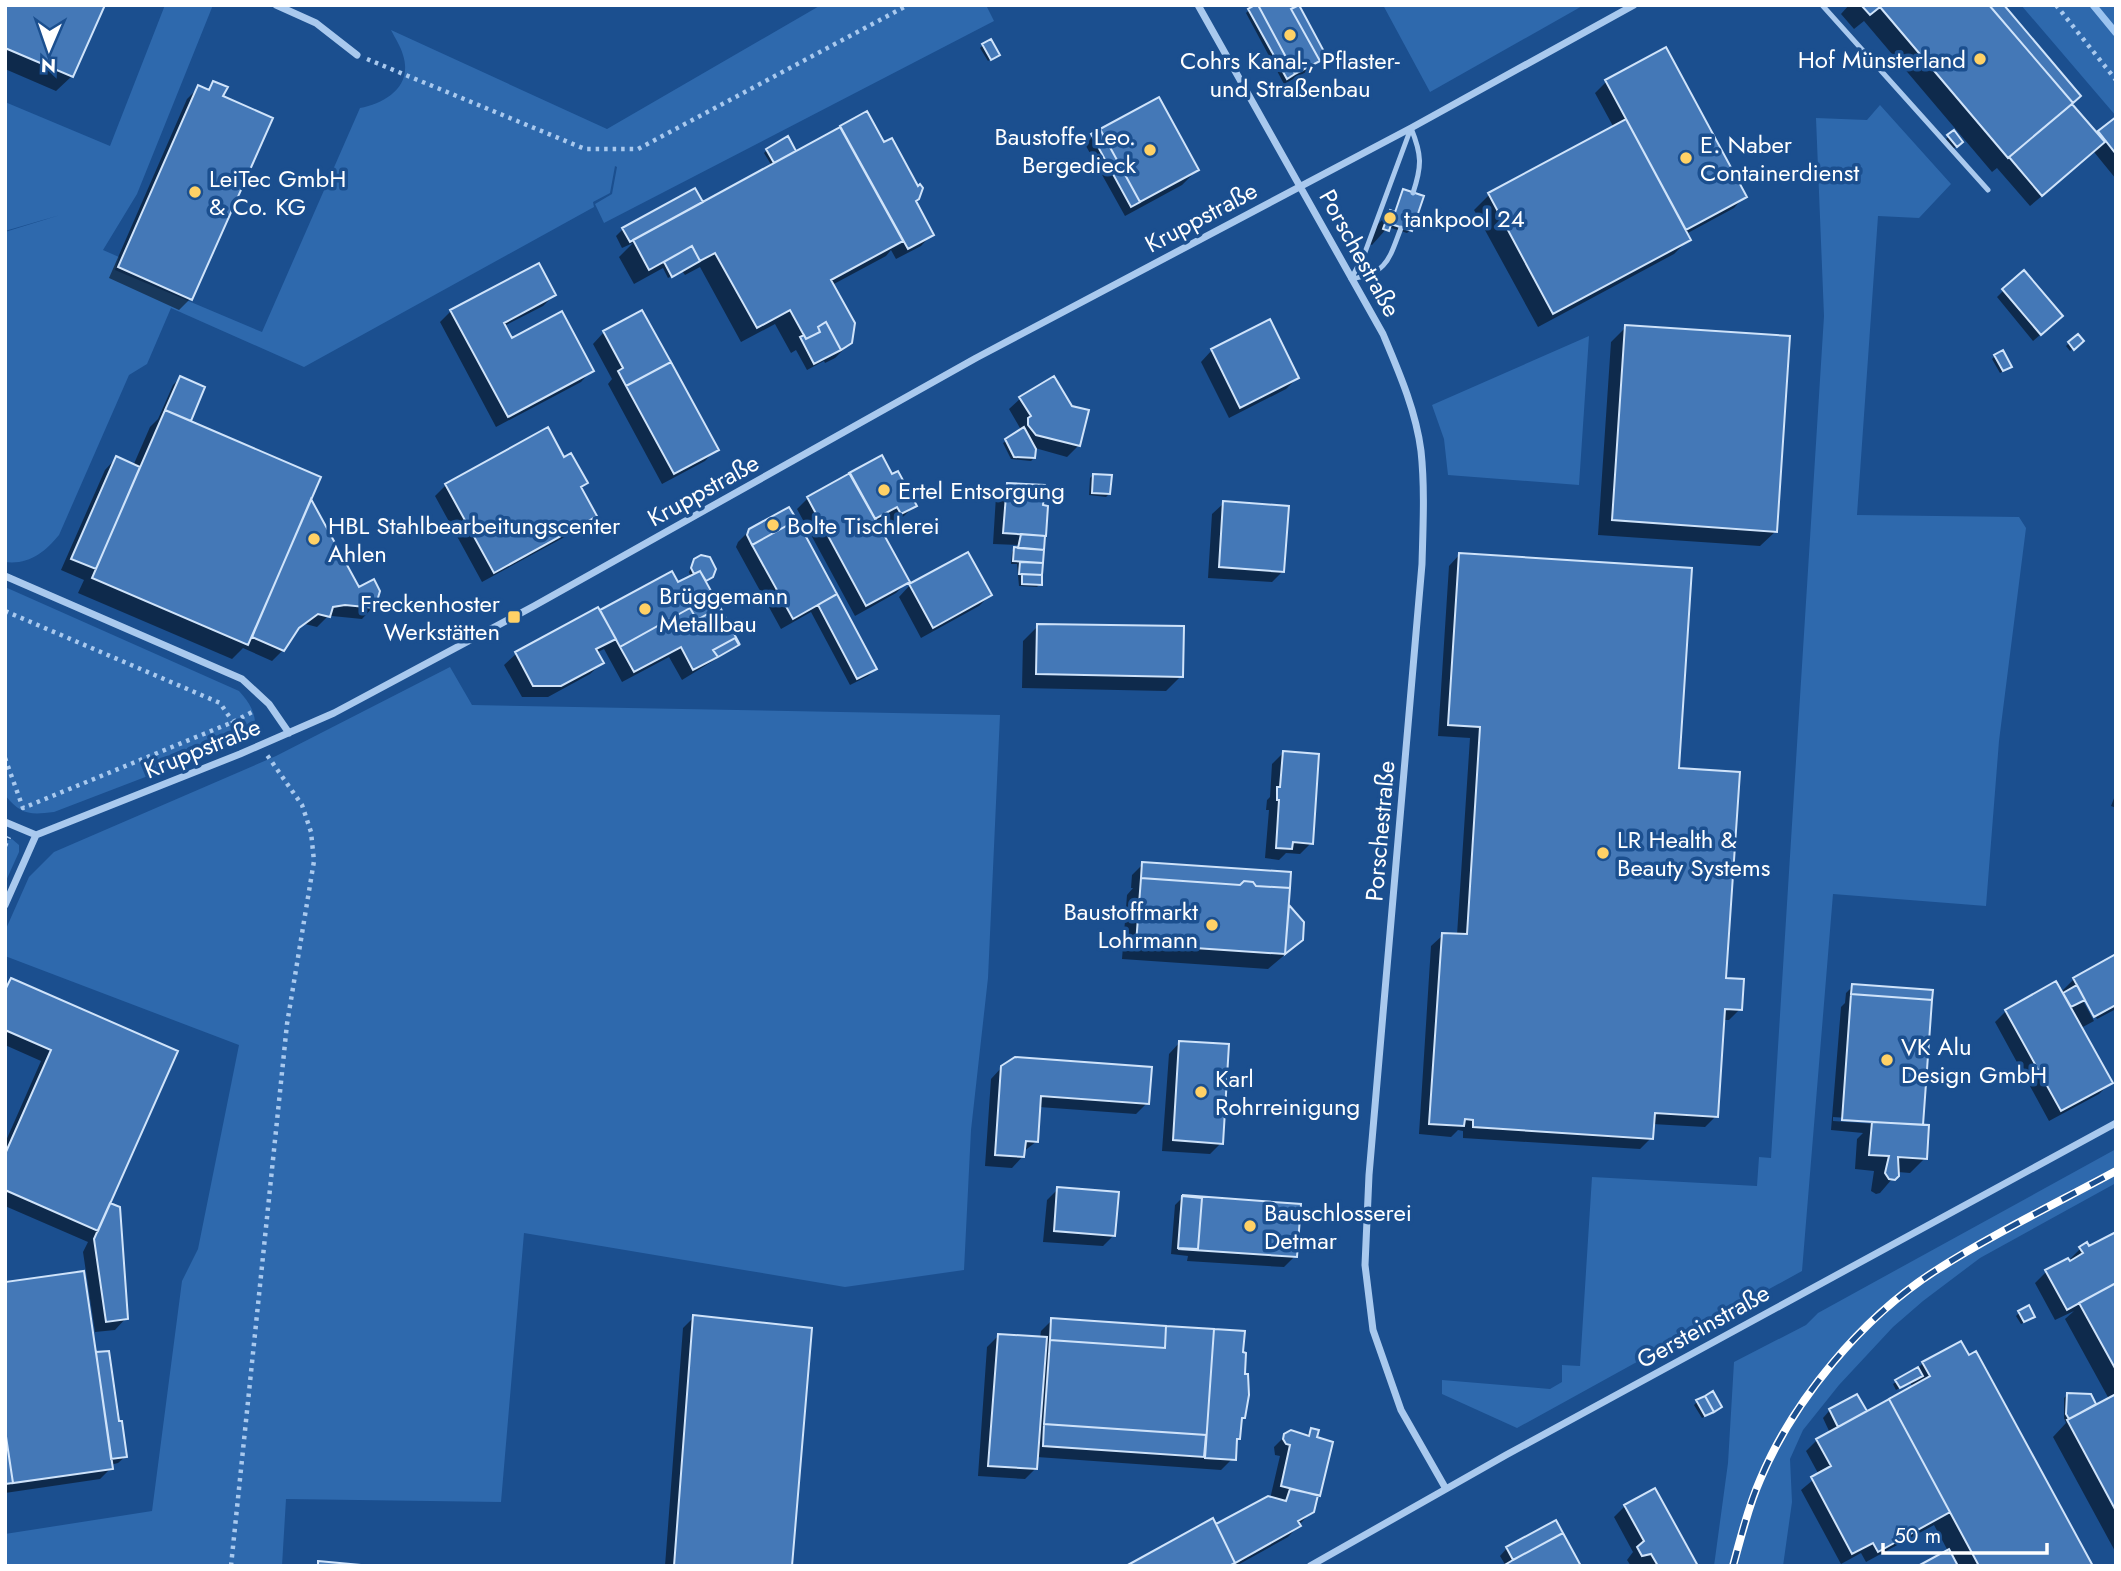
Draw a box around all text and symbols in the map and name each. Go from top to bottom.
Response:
north arrow [14,14,84,84]
marker: Cohrs Kanal-, Pflaster- und Straßenbau [1282,27,1298,43]
place label: Hof Münsterland [1798,42,1966,77]
place label: Cohrs Kanal-, Pflaster- und Straßenbau [1180,43,1400,106]
marker: Hof Münsterland [1972,51,1988,67]
text: N [40,52,56,79]
place label: Baustoffe Leo. Bergedieck [994,119,1136,182]
place label: E. Naber Containerdienst [1700,127,1859,190]
marker: Baustoffe Leo. Bergedieck [1142,142,1158,158]
marker: E. Naber Containerdienst [1678,150,1694,166]
place label: LeiTec GmbH & Co. KG [209,161,346,224]
street label: Kruppstraße [1139,173,1263,261]
street label: Porschestraße [1311,183,1409,323]
marker: LeiTec GmbH & Co. KG [187,184,203,200]
place label: tankpool 24 [1404,201,1525,236]
marker: tankpool 24 [1382,210,1398,226]
street label: Kruppstraße [641,445,765,535]
place label: Ertel Entsorgung [898,473,1065,508]
marker: Ertel Entsorgung [876,482,892,498]
place label: HBL Stahlbearbeitungscenter Ahlen [328,508,621,571]
place label: Bolte Tischlerei [787,508,940,543]
marker: Bolte Tischlerei [765,517,781,533]
marker: HBL Stahlbearbeitungscenter Ahlen [306,531,322,547]
place label: Brüggemann Metallbau [659,578,788,641]
place label: Freckenhoster Werkstätten [360,586,501,649]
marker: Brüggemann Metallbau [637,601,653,617]
marker: Freckenhoster Werkstätten [506,609,522,625]
street label: Kruppstraße [138,709,266,787]
street label: Porschestraße [1356,759,1404,903]
place label: LR Health & Beauty Systems [1617,822,1770,885]
marker: LR Health & Beauty Systems [1595,845,1611,861]
place label: Baustoffmarkt Lohrmann [1063,894,1198,957]
marker: Baustoffmarkt Lohrmann [1204,917,1220,933]
place label: VK Alu Design GmbH [1901,1029,2047,1092]
marker: VK Alu Design GmbH [1879,1052,1895,1068]
place label: Karl Rohrreinigung [1215,1061,1360,1124]
marker: Karl Rohrreinigung [1193,1084,1209,1100]
place label: Bauschlosserei Detmar [1264,1195,1412,1258]
marker: Bauschlosserei Detmar [1242,1218,1258,1234]
street label: Gersteinstraße [1630,1275,1776,1377]
scale bar [1883,1512,2048,1556]
text: 50 m [1894,1521,1941,1551]

